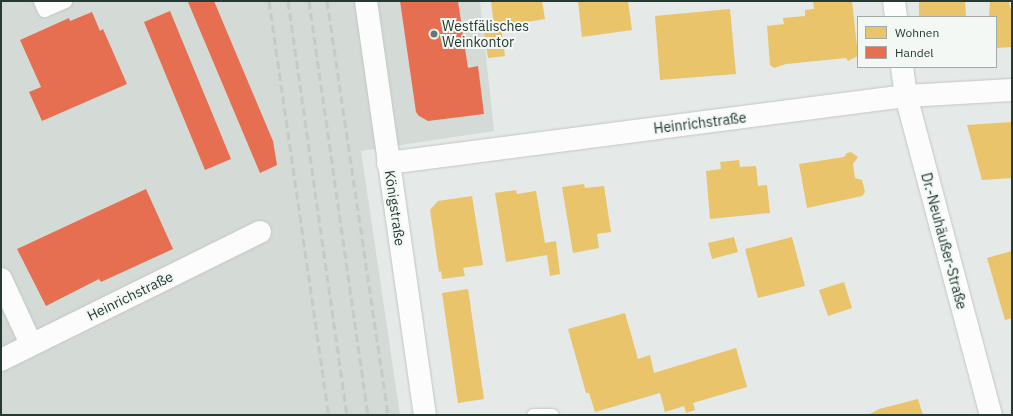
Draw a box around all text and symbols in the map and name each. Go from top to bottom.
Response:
legend [857,16,997,68]
place label: Westfälisches Weinkontor [442,18,529,50]
text: Wohnen [895,25,939,40]
marker: Westfälisches Weinkontor [429,29,439,39]
text: Handel [895,45,934,60]
street label: Heinrichstraße [653,109,747,137]
street label: Königstraße [381,169,409,247]
street label: Dr.-Neuhäußer-Straße [918,171,970,311]
street label: Heinrichstraße [84,268,176,324]

